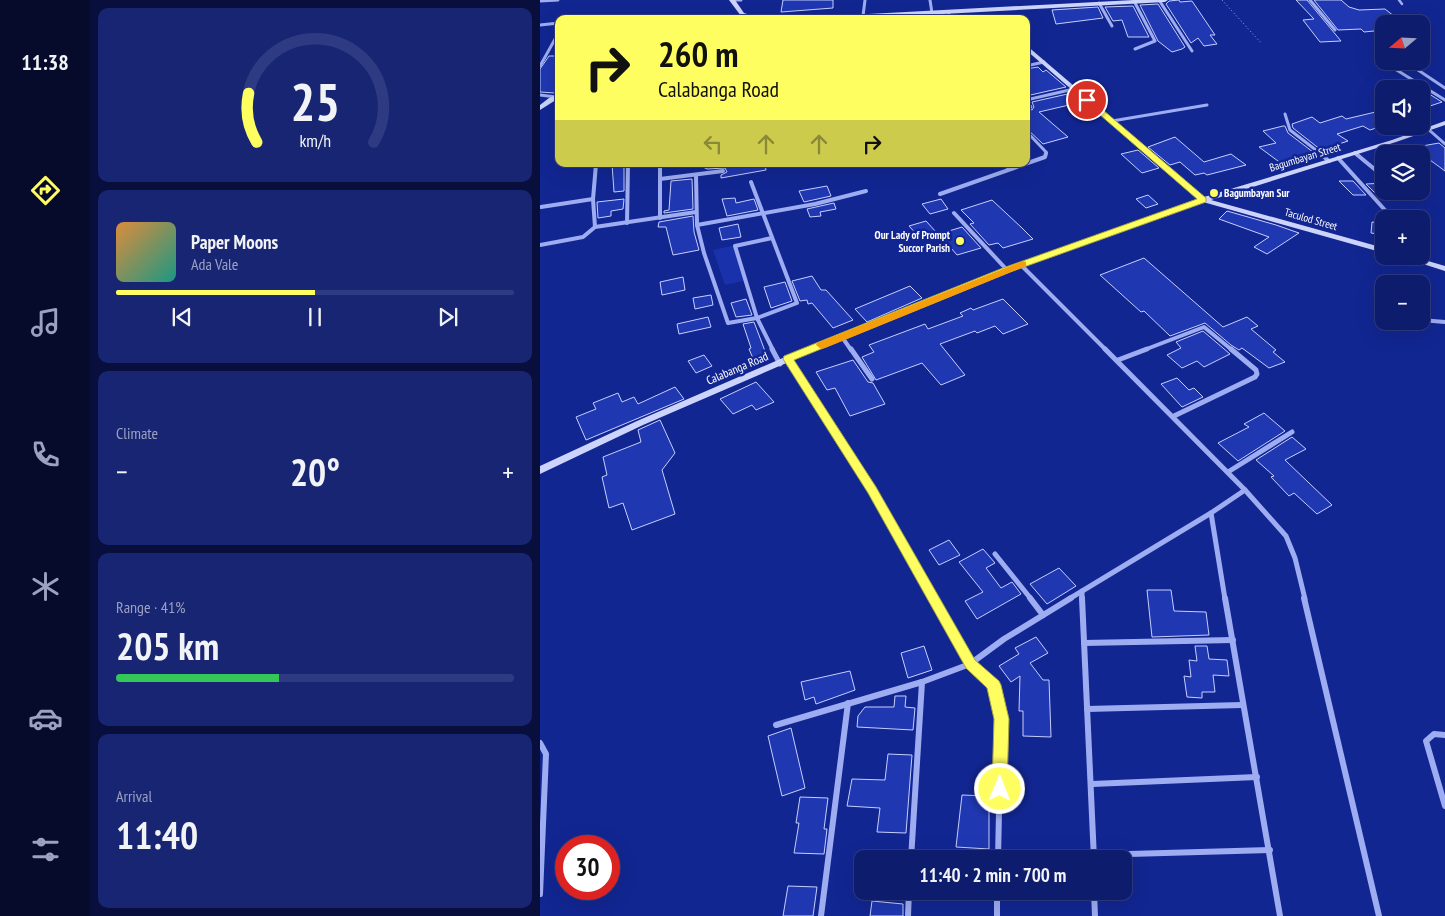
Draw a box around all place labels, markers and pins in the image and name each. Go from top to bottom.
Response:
pin [1066,79,1108,121]
place label: Bagumbayan Sur [1224,186,1290,200]
marker: Bagumbayan Sur [1208,187,1220,199]
place label: Our Lady of Prompt Succor Parish [875,228,951,255]
marker: Our Lady of Prompt Succor Parish [954,235,966,247]

